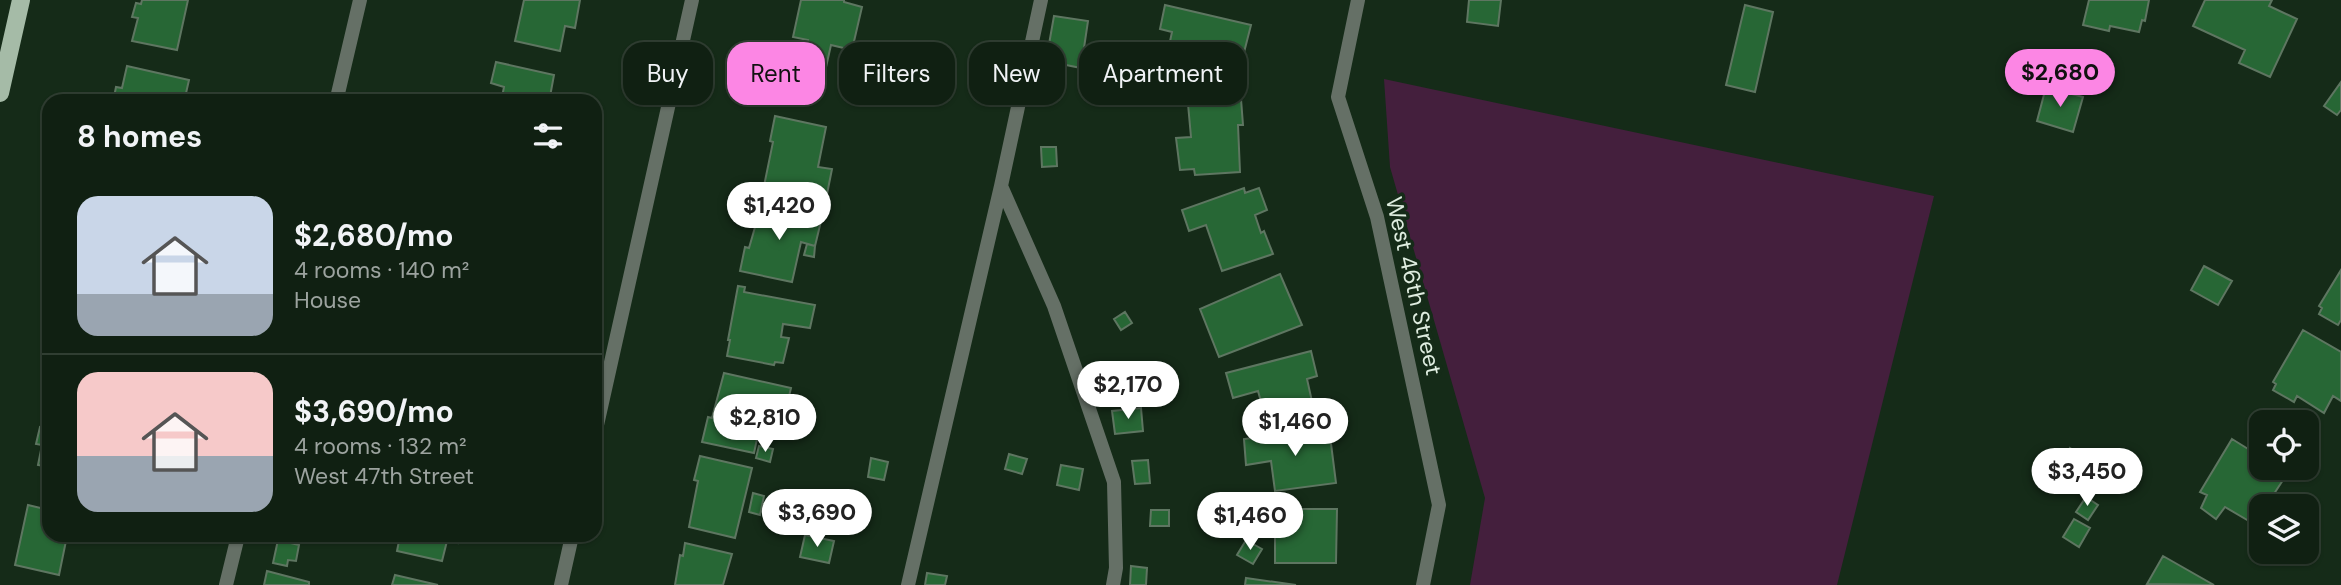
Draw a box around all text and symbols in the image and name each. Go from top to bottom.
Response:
chip: Buy [623,42,713,105]
chip: Rent [727,42,825,105]
chip: Filters [839,42,955,105]
chip: New [969,42,1065,105]
chip: Apartment [1079,42,1247,105]
pin: $2,680 [2003,50,2117,109]
text: $2,680 [2021,57,2099,87]
text: 8 homes [77,117,202,156]
icon: filters [529,117,567,155]
pin: $1,420 [722,182,836,242]
text: $1,420 [743,190,815,220]
street label: West 46th Street [1379,194,1449,378]
text: $2,680/mo [294,216,454,255]
icon: home [133,224,217,308]
text: 4 rooms · 140 m² [294,255,469,285]
text: House [294,285,361,315]
pin: $2,170 [1071,362,1185,421]
text: $2,170 [1093,369,1163,399]
text: $3,690/mo [294,392,454,431]
pin: $2,810 [708,394,822,454]
pin: $1,460 [1238,398,1352,458]
icon: home [133,400,217,484]
text: $2,810 [729,402,801,432]
text: $1,460 [1258,406,1332,436]
map controls [2249,410,2319,564]
button: locate [2249,410,2319,480]
text: 4 rooms · 132 m² [294,431,466,461]
pin: $3,450 [2030,448,2144,508]
text: $3,450 [2048,456,2126,486]
text: West 47th Street [294,461,474,491]
pin: $3,690 [760,490,874,549]
pin: $1,460 [1193,492,1307,552]
button: layers [2249,494,2319,564]
text: $3,690 [778,497,856,527]
text: $1,460 [1213,500,1287,530]

